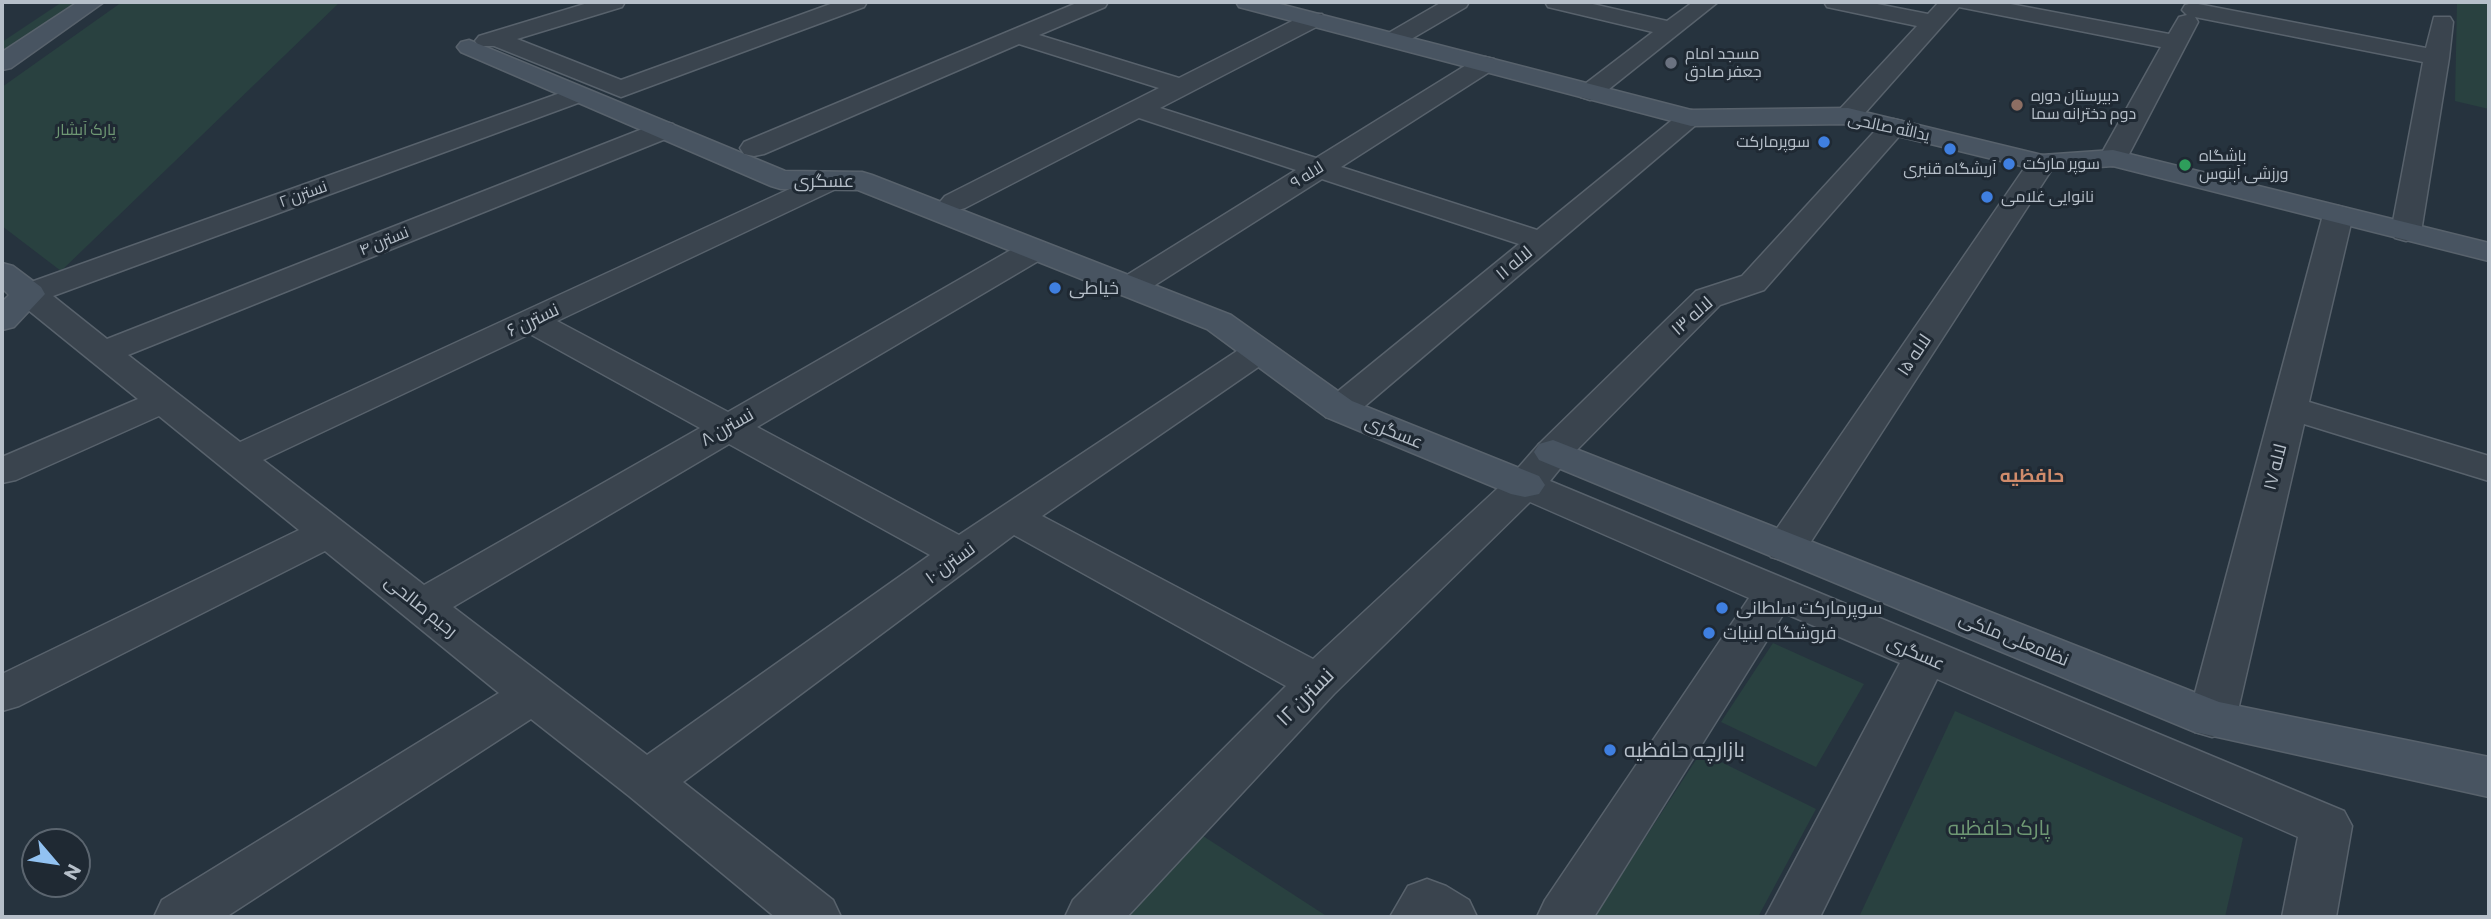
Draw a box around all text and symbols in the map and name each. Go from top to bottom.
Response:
place label: مسجد امام جعفر صادق [1685,44,1762,82]
marker: مسجد امام جعفر صادق [1663,55,1679,71]
place label: دبیرستان دوره دوم دخترانه سما [2031,86,2136,124]
marker: دبیرستان دوره دوم دخترانه سما [2009,97,2025,113]
street label: یدالله صالحی [1846,109,1932,145]
park label: پارک آبشار [56,120,116,140]
place label: سوپرمارکت [1736,132,1810,152]
marker: سوپرمارکت [1816,134,1832,150]
marker: آریشگاه قنبری [1942,141,1958,157]
place label: باشگاه ورزشی آبنوس [2199,146,2288,184]
place label: سوپر مارکت [2023,154,2100,174]
marker: سوپر مارکت [2001,156,2017,172]
marker: باشگاه ورزشی آبنوس [2177,157,2193,173]
street label: لاله ۹ [1287,158,1327,192]
place label: آریشگاه قنبری [1903,159,1997,179]
street label: عسگری [794,170,854,192]
street label: نسترن ۲ [276,176,330,212]
place label: نانوایی غلامی [2001,187,2094,207]
marker: نانوایی غلامی [1979,189,1995,205]
street label: نسترن ۴ [356,222,412,260]
street label: لاله ۱۱ [1491,241,1537,285]
place label: خیاطی [1069,277,1119,299]
marker: خیاطی [1047,280,1063,296]
street label: لاله ۱۳ [1667,292,1717,340]
street label: نسترن ۶ [504,299,562,341]
street label: لاله ۱۵ [1892,330,1936,380]
street label: نسترن ۸ [697,403,757,451]
street label: عسگری [1362,411,1426,453]
street label: لاله ۱۷ [2259,441,2291,493]
district label: حافظیه [2000,465,2064,487]
street label: نسترن ۱۰ [921,538,979,588]
street label: رحیم صالحی [380,570,462,642]
place label: سوپرمارکت سلطانی [1736,597,1882,619]
marker: سوپرمارکت سلطانی [1714,600,1730,616]
street label: نظامعلی ملکی [1956,607,2072,671]
place label: فروشگاه لبنیات [1723,622,1836,644]
marker: فروشگاه لبنیات [1701,625,1717,641]
street label: عسگری [1884,631,1948,675]
street label: نسترن ۱۲ [1271,663,1339,731]
place label: بازارچه حافظیه [1624,737,1745,763]
marker: بازارچه حافظیه [1602,742,1618,758]
park label: پارک حافظیه [1948,815,2050,841]
north arrow [21,828,91,898]
text: N [60,861,87,884]

